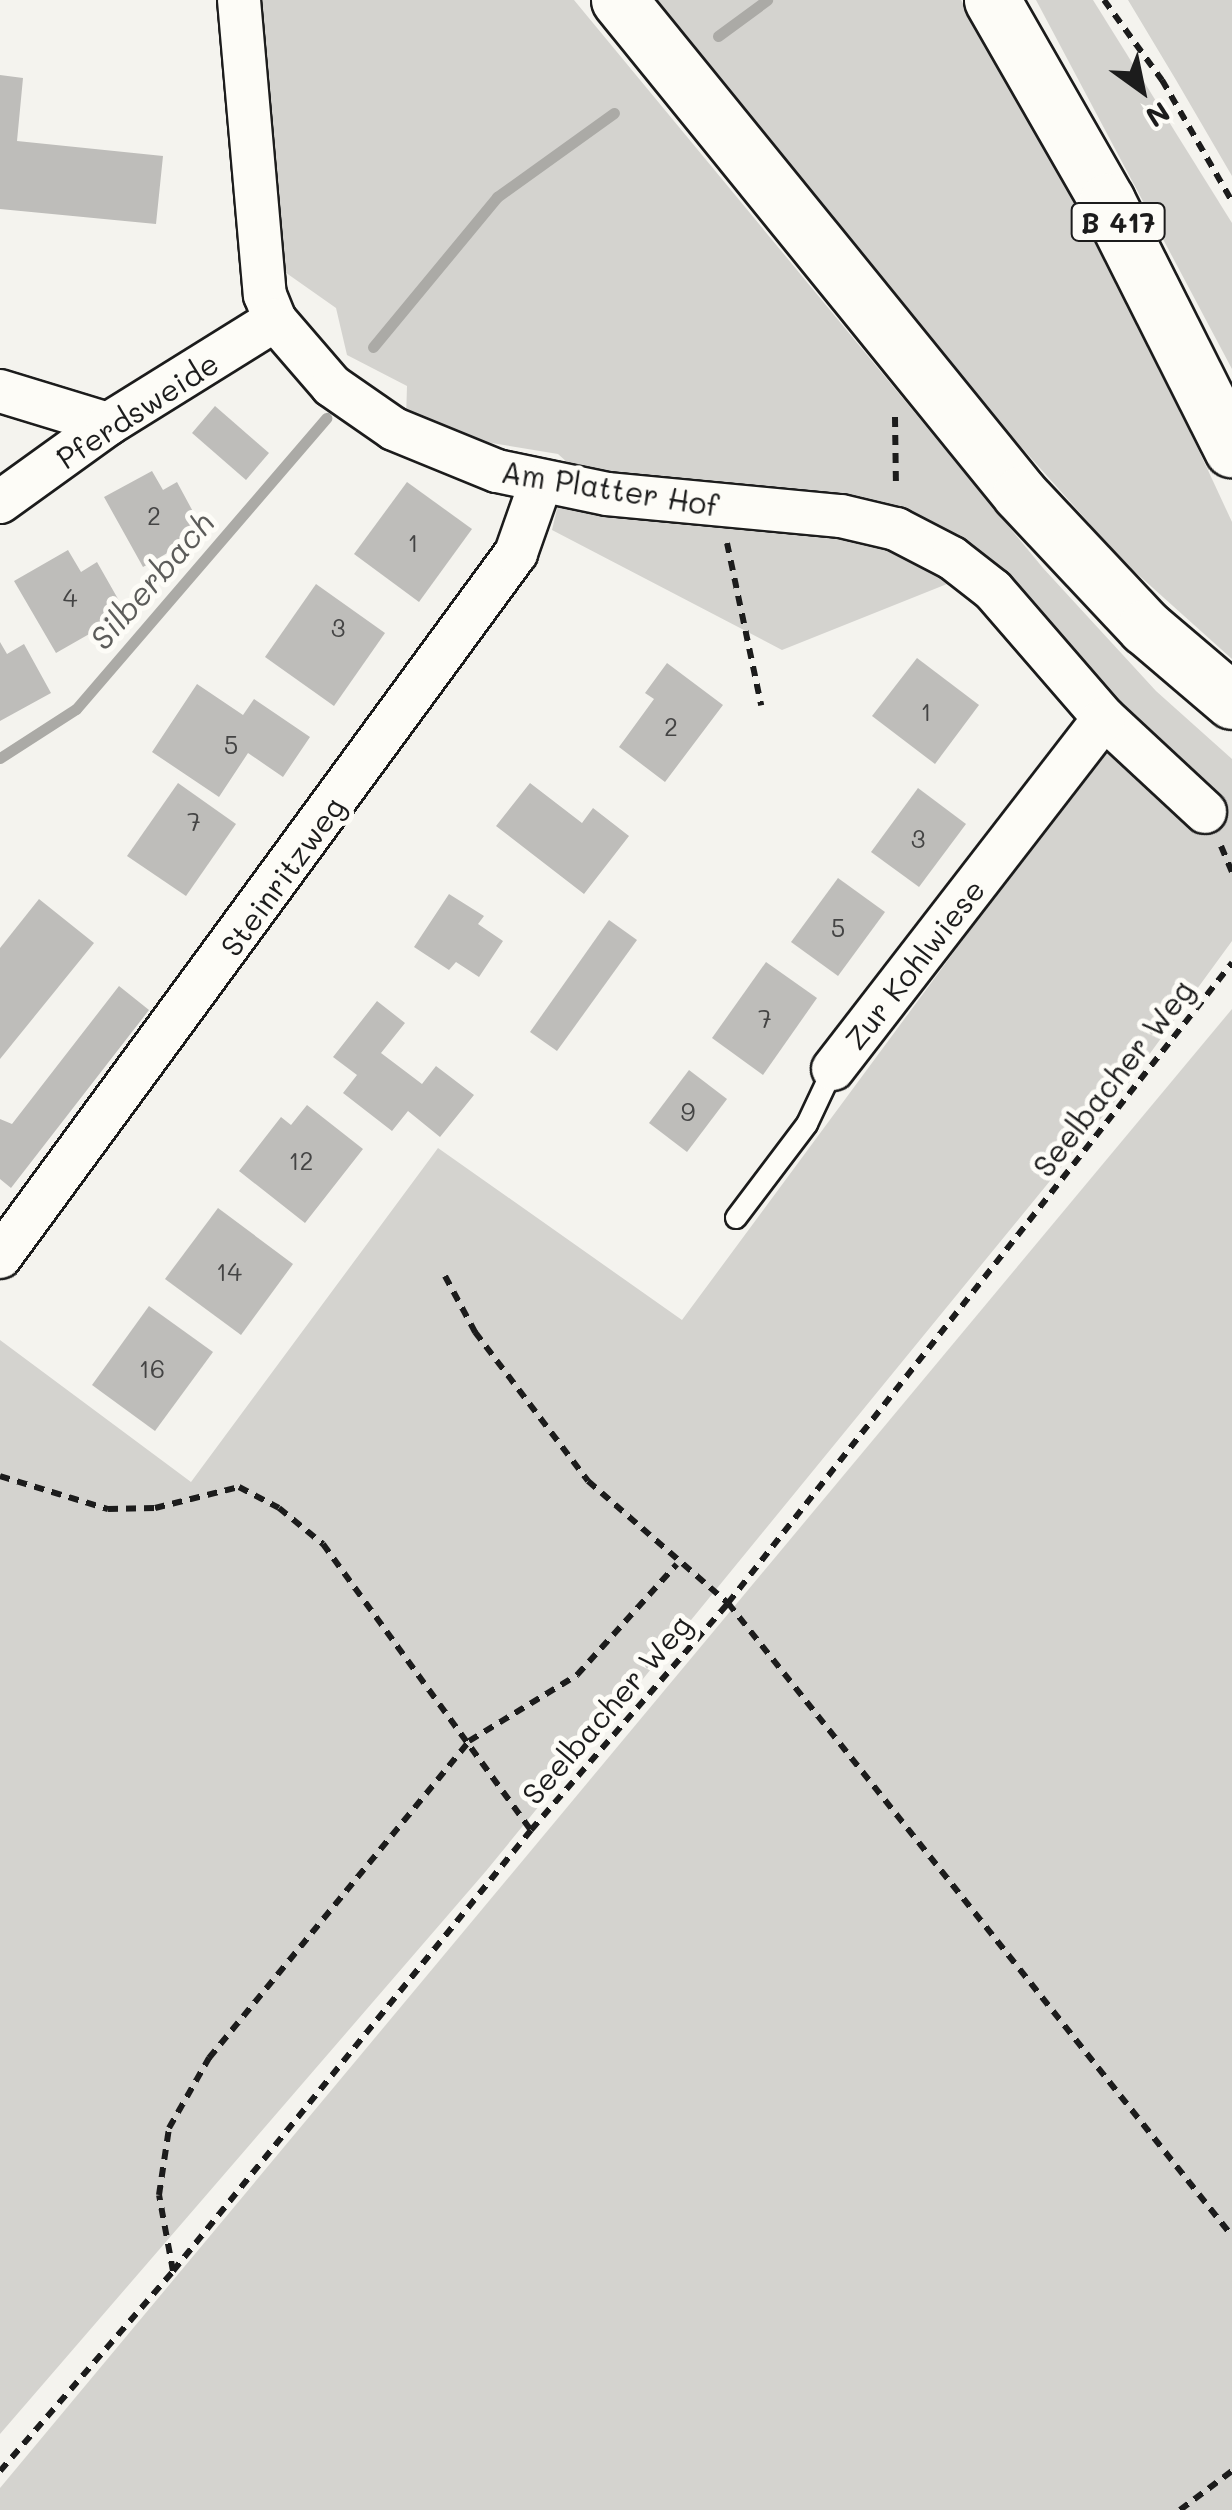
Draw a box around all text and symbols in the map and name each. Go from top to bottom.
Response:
north arrow [1092,40,1192,140]
text: N [1140,94,1177,136]
road number: B 417 [1070,199,1166,245]
street label: Pferdsweide [49,344,225,476]
street label: Am Platter Hof [499,453,721,523]
house number: 2 [147,500,161,530]
water label: Silberbach [81,504,221,656]
house number: 1 [407,527,419,557]
house number: 4 [63,582,77,612]
house number: 3 [331,612,345,642]
house number: 1 [920,696,932,726]
house number: 2 [664,711,678,741]
house number: 5 [224,729,238,759]
street label: Steinritzweg [212,789,352,963]
house number: 7 [187,806,201,836]
house number: 3 [911,823,925,853]
street label: Zur Kohlwiese [836,872,992,1056]
house number: 5 [831,912,845,942]
street label: Seelbacher Weg [1025,973,1201,1183]
house number: 7 [758,1003,772,1033]
house number: 9 [681,1096,695,1126]
house number: 12 [288,1145,314,1175]
house number: 14 [216,1256,242,1286]
house number: 16 [139,1353,165,1383]
street label: Seelbacher Weg [514,1607,698,1811]

